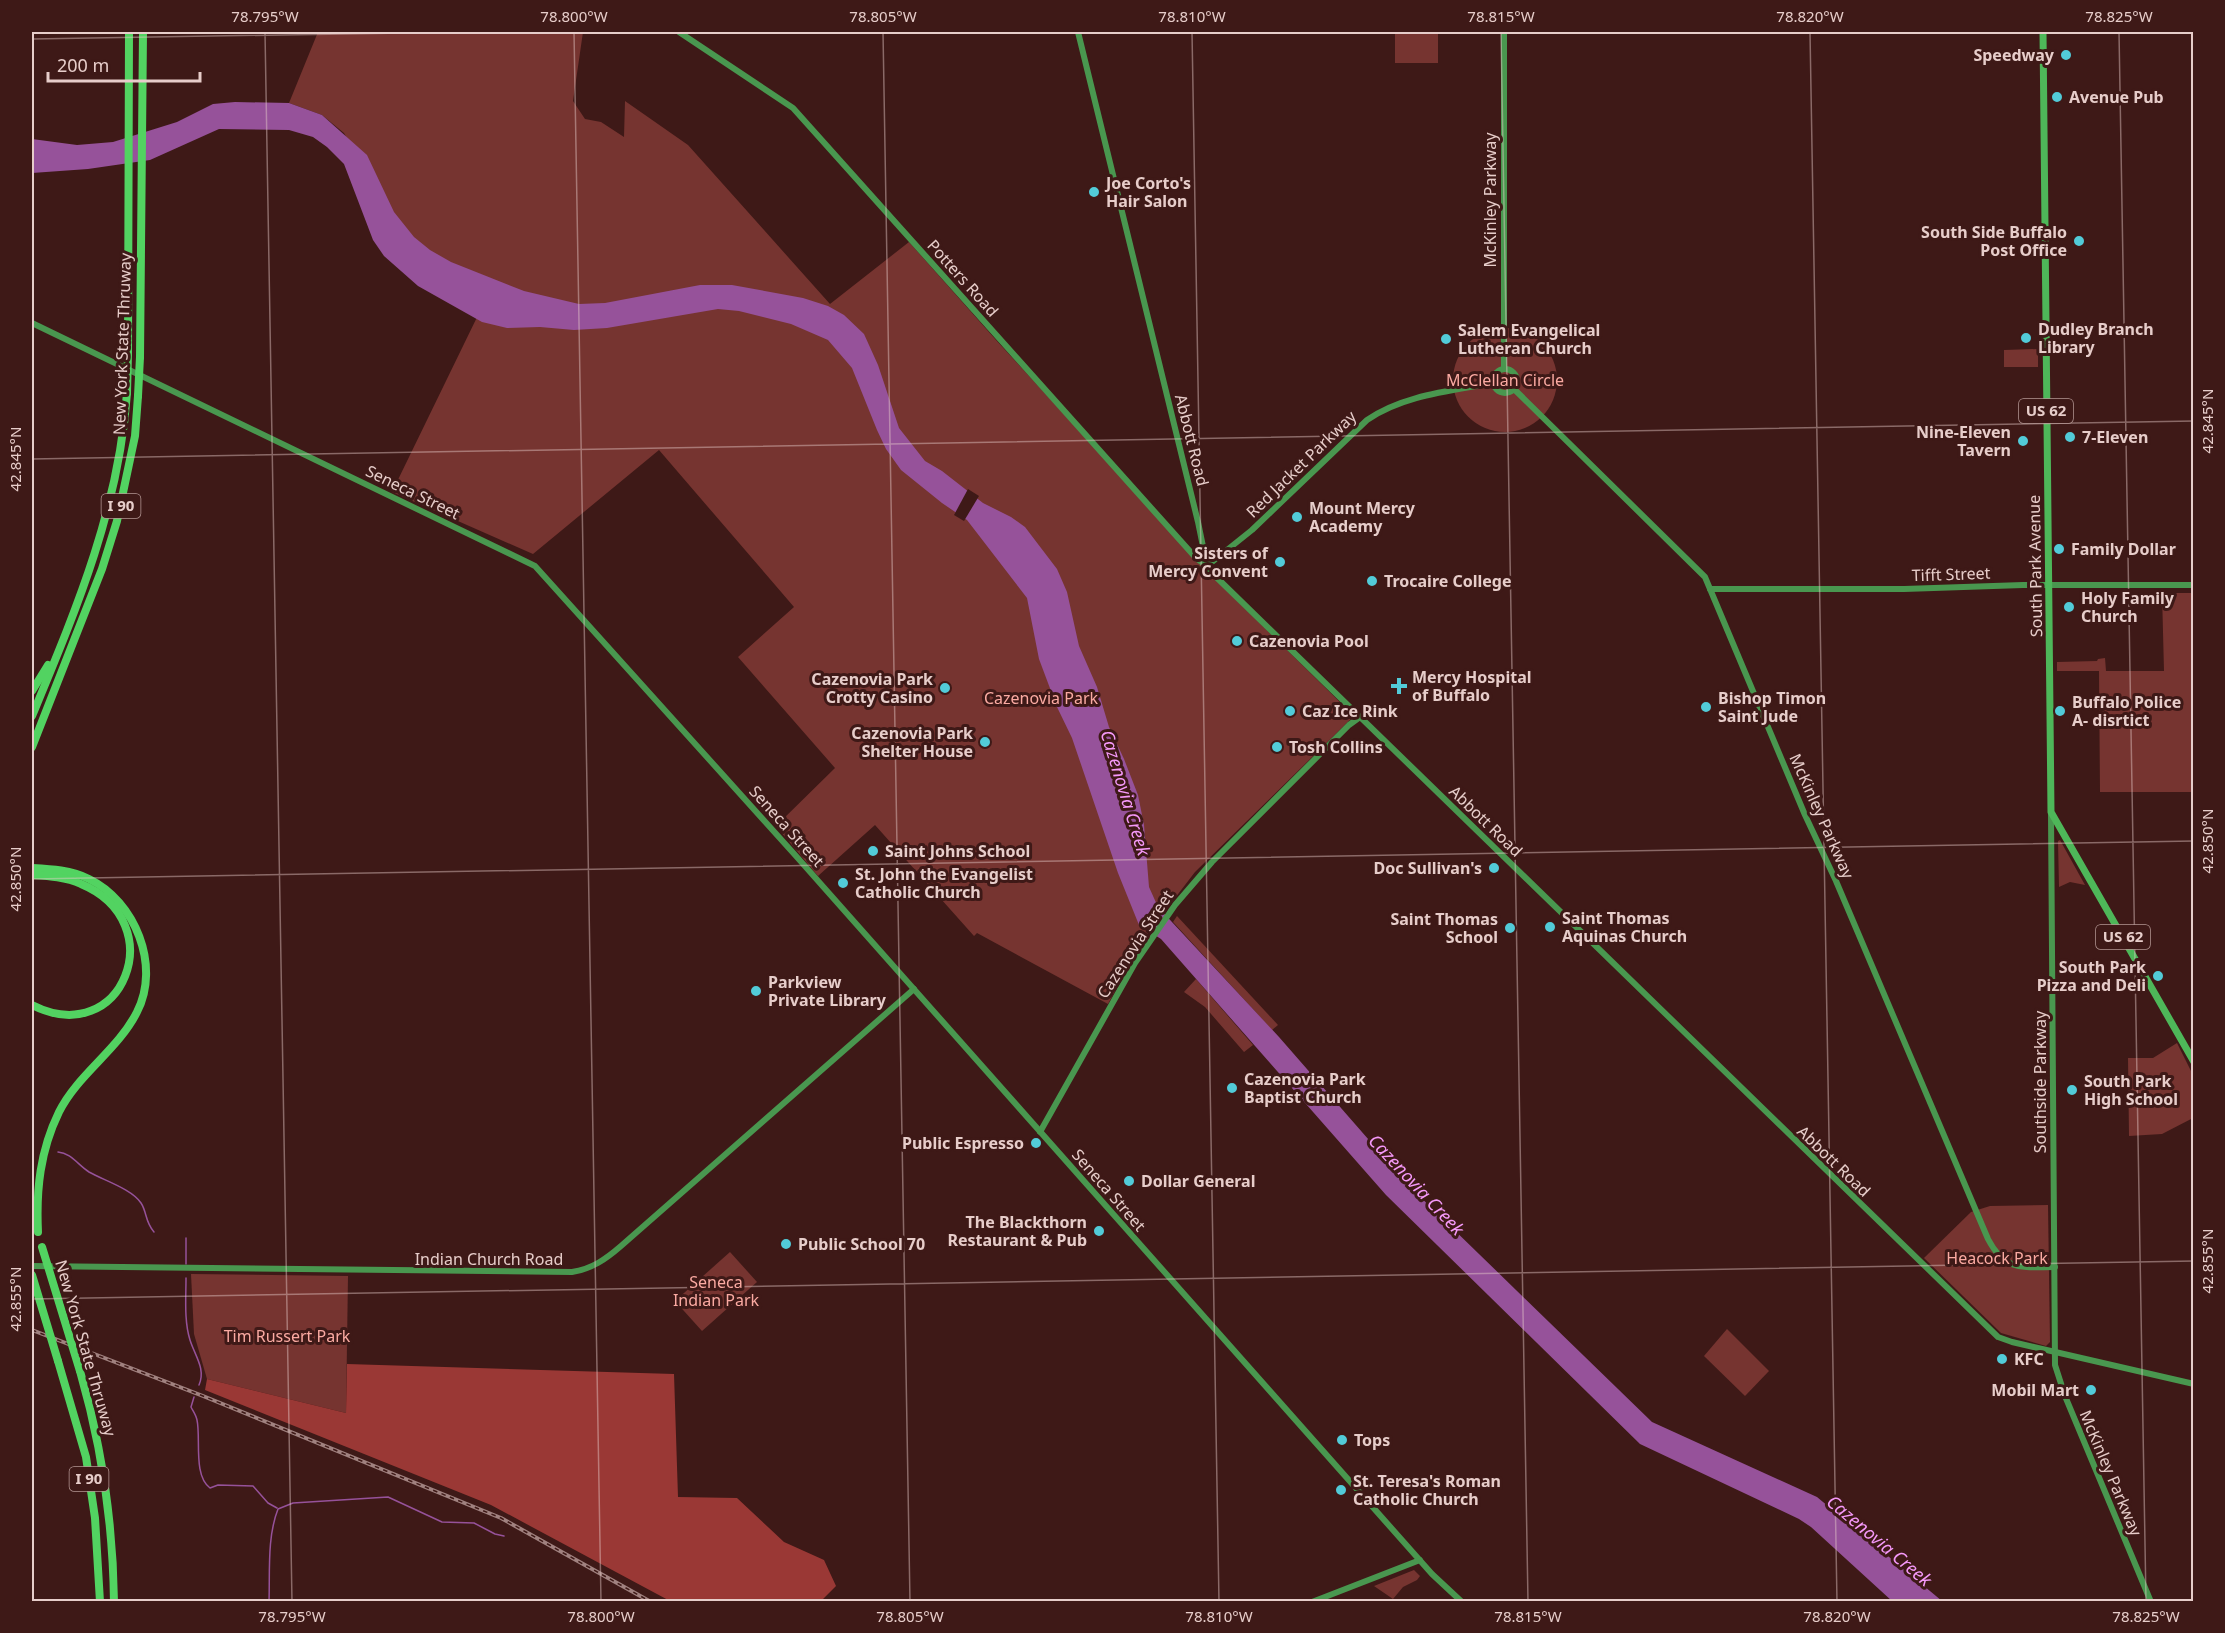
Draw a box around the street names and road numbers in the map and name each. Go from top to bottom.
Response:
street label: McKinley Parkway [1479,132,1501,267]
street label: Potters Road [922,235,1004,321]
street label: New York State Thruway [108,252,136,436]
street label: Abbott Road [1170,392,1214,488]
road number: US 62 [2019,399,2073,423]
street label: Red Jacket Parkway [1241,405,1361,522]
street label: Seneca Street [362,460,464,524]
road number: I 90 [102,494,140,518]
street label: South Park Avenue [2023,495,2047,637]
street label: Tifft Street [1911,562,1991,586]
street label: McKinley Parkway [1785,750,1860,883]
street label: Seneca Street [745,781,830,872]
street label: Abbott Road [1445,781,1527,861]
street label: Cazenovia Street [1092,885,1178,1002]
road number: US 62 [2096,925,2150,949]
street label: Southside Parkway [2029,1010,2051,1153]
street label: Abbott Road [1793,1121,1875,1201]
street label: Seneca Street [1067,1144,1151,1236]
street label: Indian Church Road [415,1248,563,1270]
street label: New York State Thruway [50,1257,122,1439]
street label: McKinley Parkway [2075,1407,2148,1540]
road number: I 90 [70,1467,109,1491]

